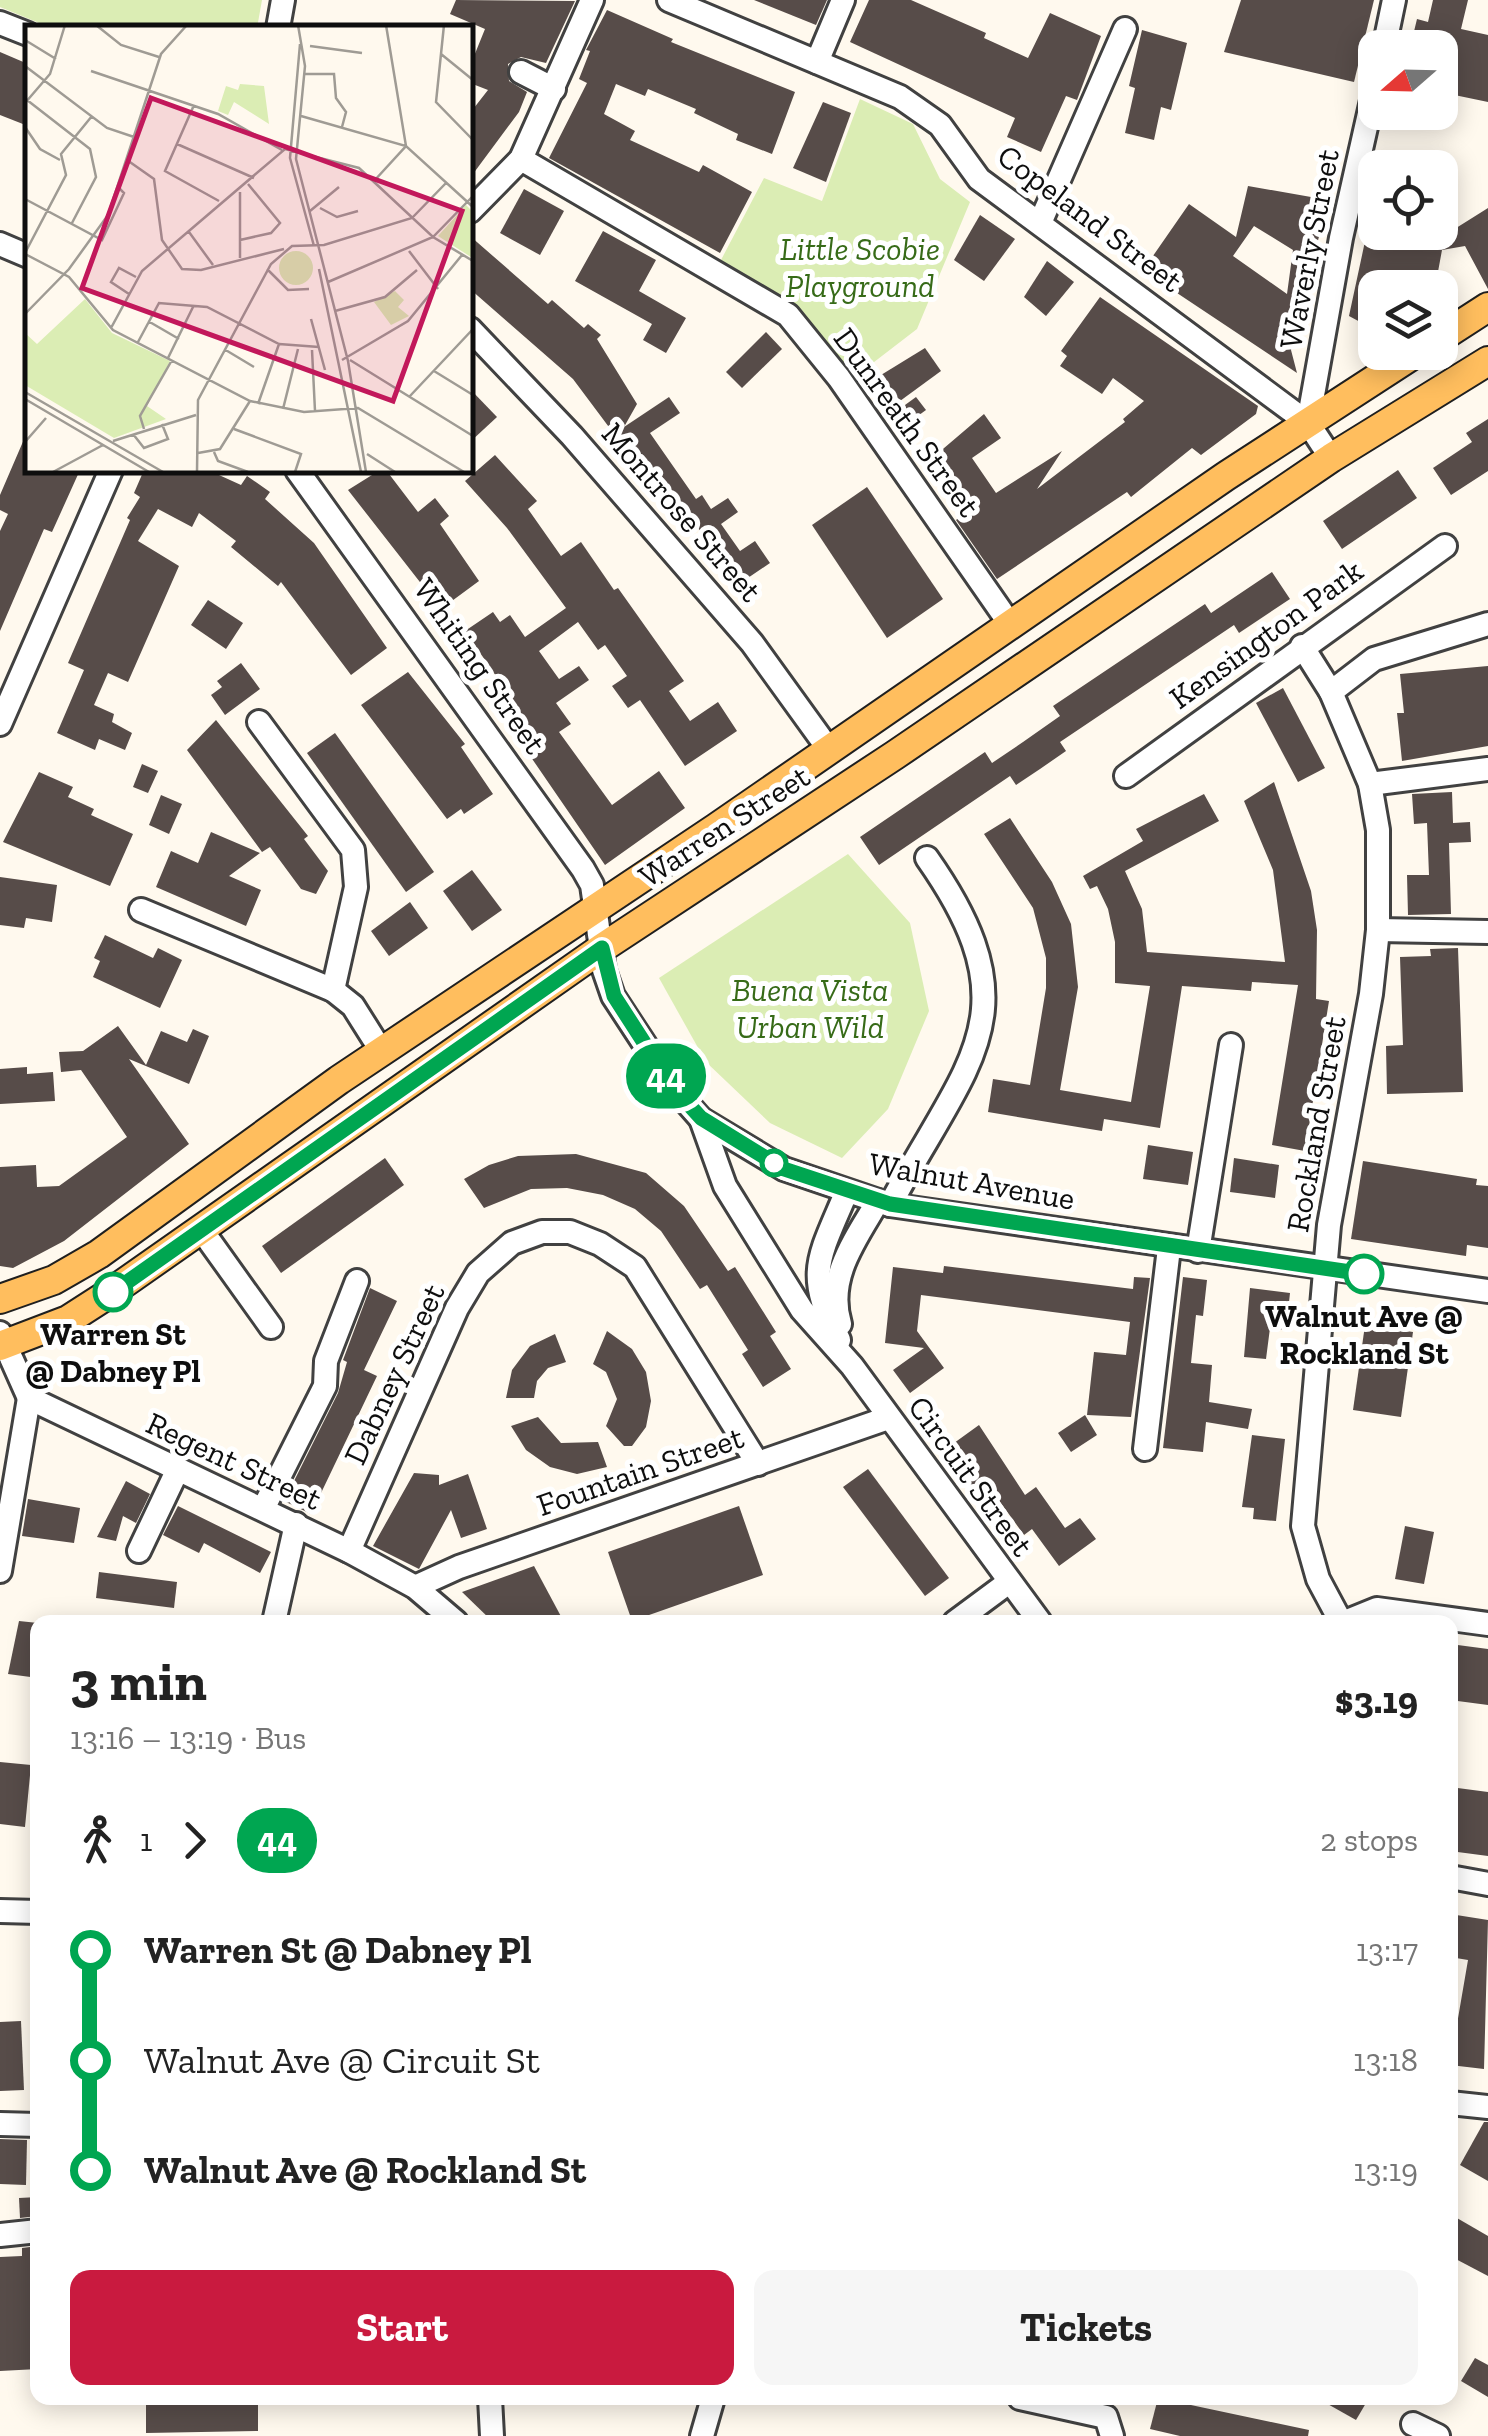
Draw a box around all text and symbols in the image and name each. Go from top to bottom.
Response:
inset map [25,25,472,472]
north arrow [1358,30,1458,130]
map controls [1358,30,1458,370]
street label: Copeland Street [990,136,1190,300]
street label: Waverly Street [1271,146,1347,352]
button: locate [1358,150,1458,250]
park label: Little Scobie Playground [780,230,940,305]
button: layers [1358,270,1458,370]
street label: Dunreath Street [826,320,988,524]
street label: Montrose Street [594,415,770,609]
street label: Kensington Park [1162,551,1370,717]
street label: Whiting Street [406,571,554,761]
street label: Warren Street [632,757,817,895]
park label: Buena Vista Urban Wild [732,971,888,1046]
street label: Rockland Street [1278,1013,1354,1235]
line badge: 44 [621,1044,711,1108]
text: 44 [646,1055,686,1097]
street label: Walnut Avenue [866,1144,1078,1218]
unlabelled marker [761,1150,787,1176]
marker: Walnut Ave @ Rockland St [1345,1255,1383,1293]
marker: Warren St @ Dabney Pl [94,1273,132,1311]
street label: Dabney Street [336,1278,452,1470]
place label: Walnut Ave @ Rockland St [1265,1297,1463,1372]
place label: Warren St @ Dabney Pl [25,1315,201,1390]
street label: Circuit Street [900,1389,1042,1563]
street label: Regent Street [140,1404,328,1518]
street label: Fountain Street [532,1418,748,1524]
text: 3 min [70,1648,207,1714]
text: $3.19 [1335,1677,1418,1723]
text: 13:16 – 13:19 · Bus [70,1719,306,1757]
icon: walk [70,1813,125,1868]
icon: forward [167,1813,222,1868]
text: 44 [257,1819,297,1861]
text: 1 [140,1821,152,1859]
text: 2 stops [1320,1821,1418,1859]
text: Warren St @ Dabney Pl [144,1927,532,1973]
text: 13:17 [1356,1931,1418,1969]
text: Walnut Ave @ Circuit St [144,2037,540,2083]
text: 13:18 [1353,2041,1418,2079]
text: Walnut Ave @ Rockland St [144,2147,586,2193]
text: 13:19 [1354,2151,1418,2189]
button: Start [70,2270,734,2385]
button: Tickets [754,2270,1418,2385]

